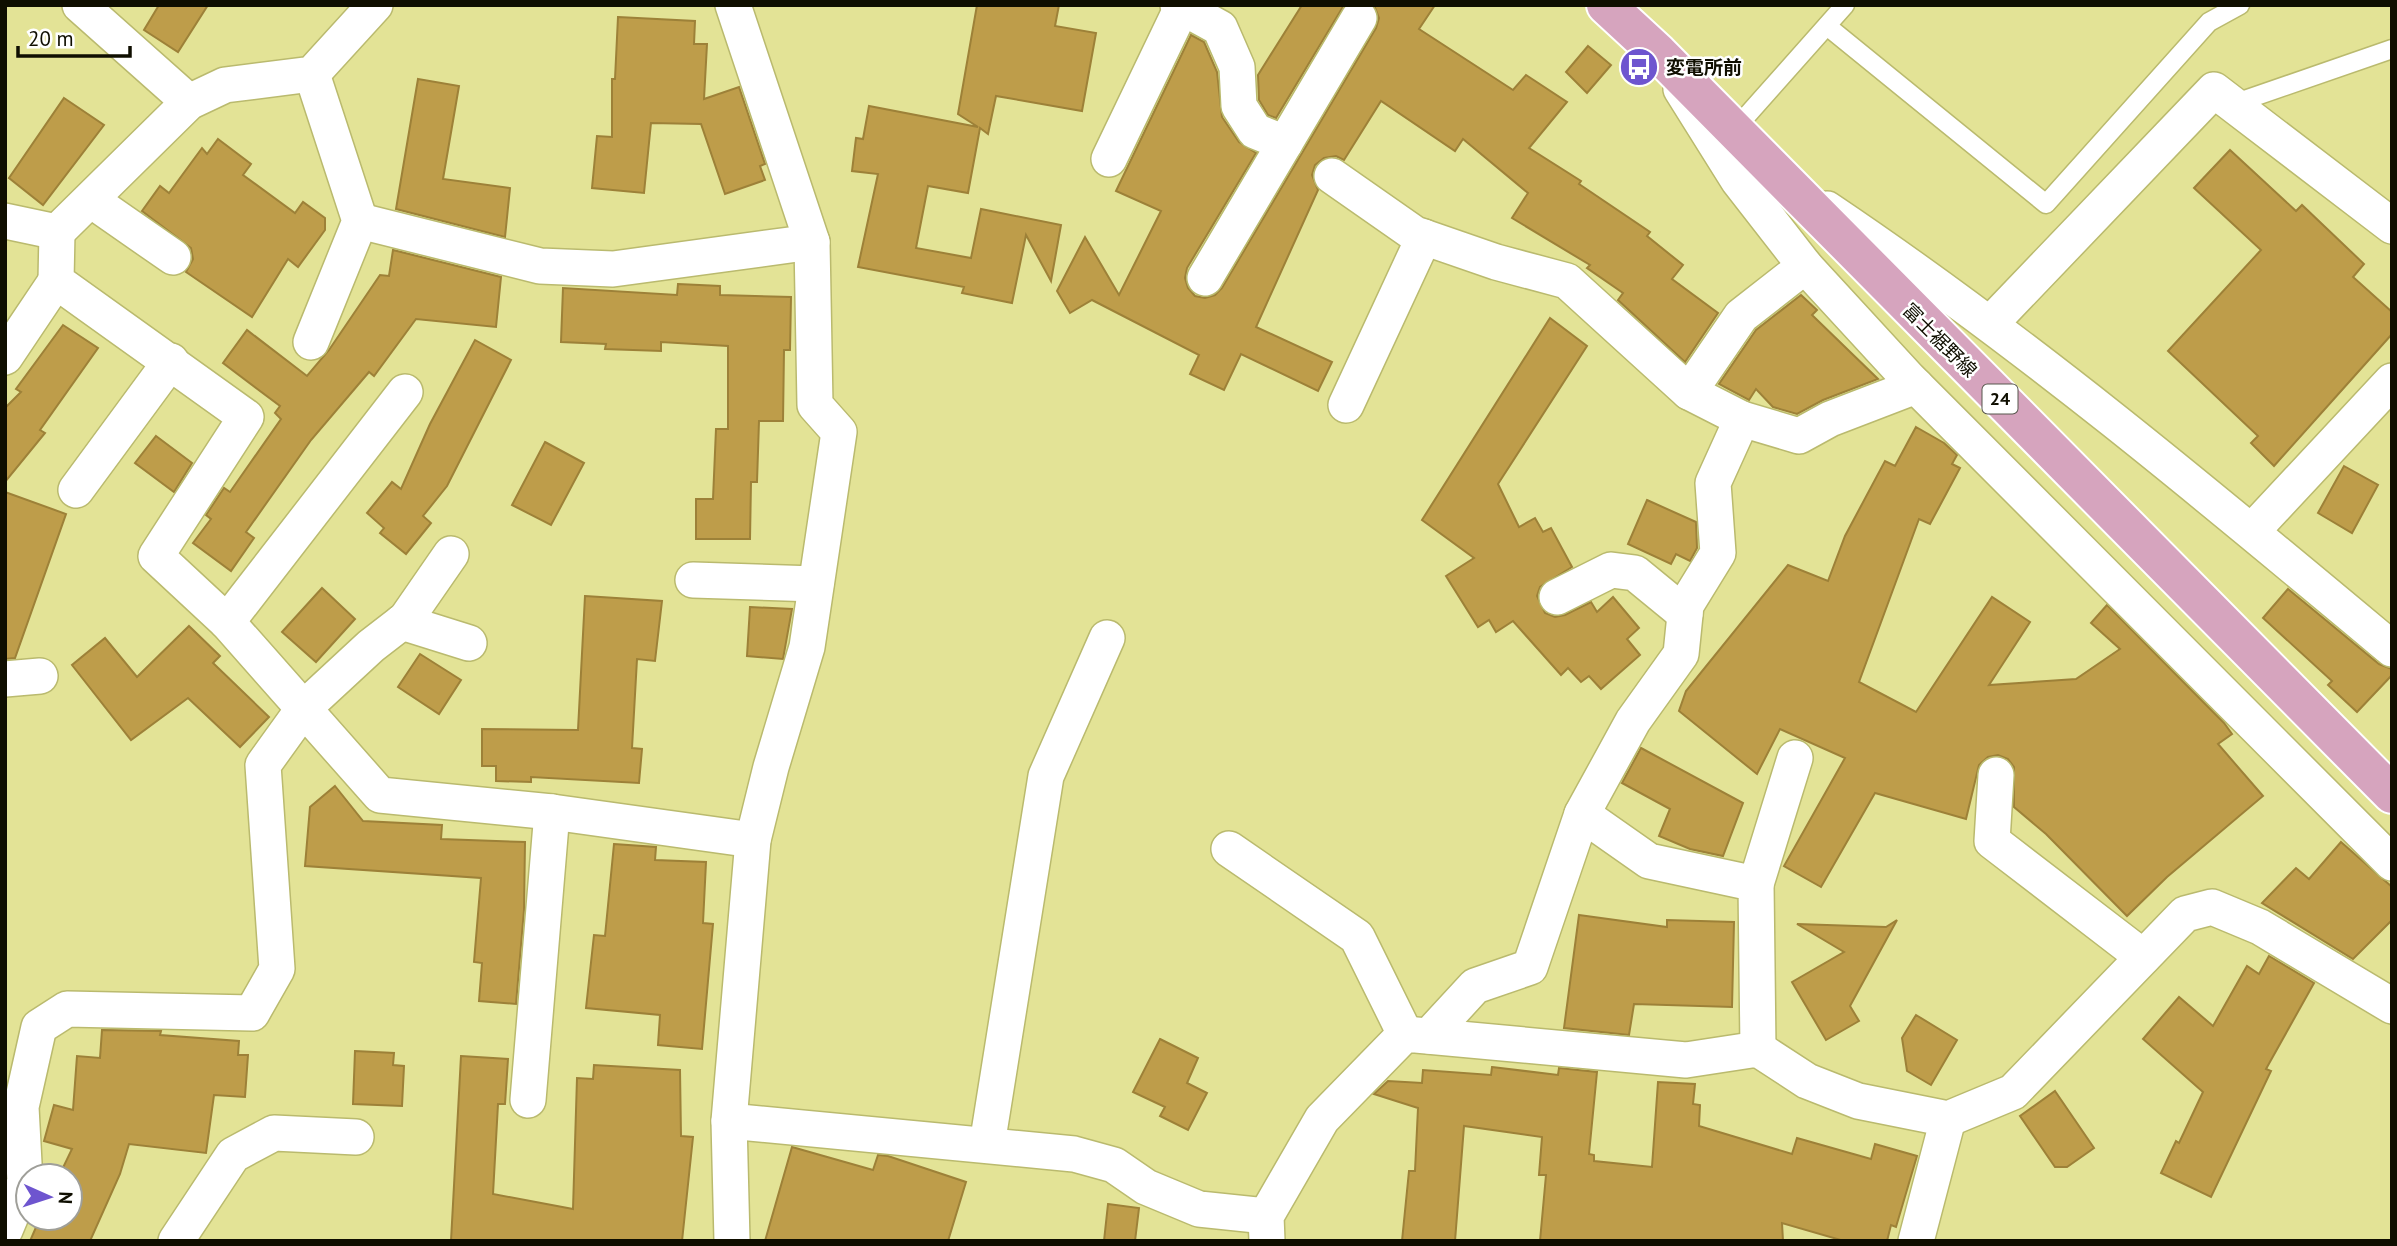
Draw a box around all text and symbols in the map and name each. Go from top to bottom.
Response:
scale bar [18,14,130,58]
text: 20 m [28,25,74,52]
bus stop icon: 変電所前 [1618,46,1660,88]
place label: 変電所前 [1666,55,1742,79]
street label: 富士裾野線 [1898,298,1982,382]
road number: 24 [1982,384,2018,414]
north arrow [14,1162,84,1232]
text: N [54,1191,78,1205]

